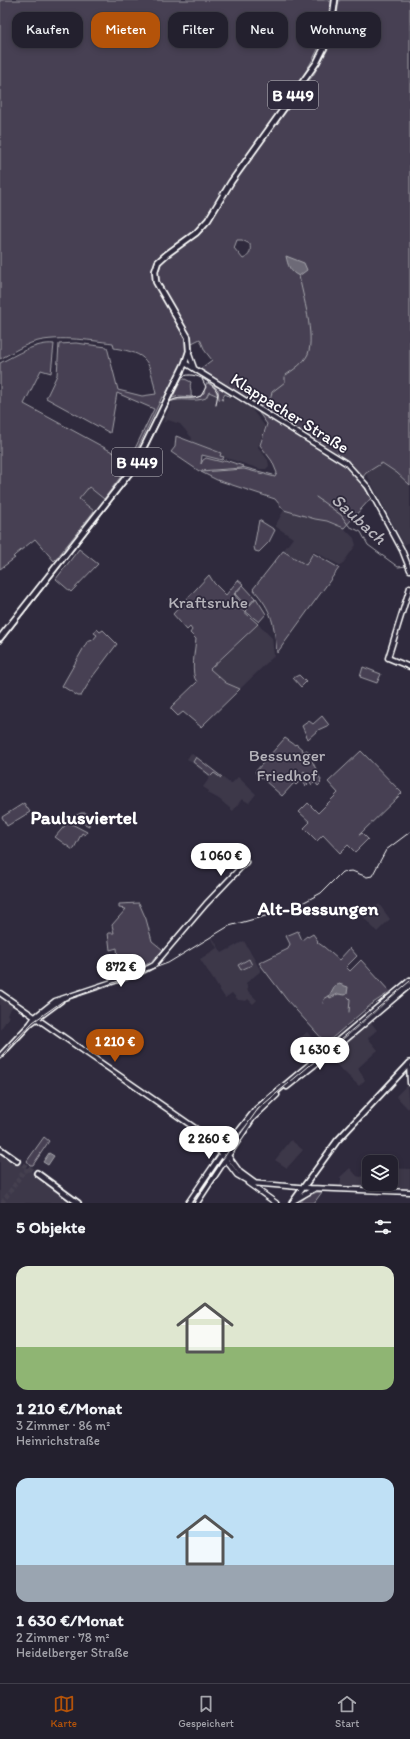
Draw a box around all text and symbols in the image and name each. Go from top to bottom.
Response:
chip: Kaufen [12,12,83,48]
chip: Mieten [91,12,160,48]
chip: Filter [168,12,228,48]
chip: Neu [236,12,288,48]
chip: Wohnung [296,12,381,48]
road number: B 449 [268,81,318,109]
street label: Klappacher Straße [227,369,353,457]
road number: B 449 [112,448,162,476]
water label: Saubach [327,489,391,549]
park label: Kraftsruhe [168,592,248,612]
park label: Bessunger Friedhof [249,745,326,785]
district label: Paulusviertel [31,806,138,829]
pin: 1 060 € [184,843,258,877]
text: 1 060 € [200,848,242,863]
district label: Alt-Bessungen [257,897,379,920]
pin: 872 € [93,954,149,988]
text: 872 € [106,959,136,974]
pin: 1 210 € [78,1029,152,1063]
text: 1 210 € [95,1034,135,1049]
pin: 1 630 € [283,1037,357,1071]
text: 1 630 € [299,1042,341,1057]
pin: 2 260 € [172,1126,246,1160]
text: 2 260 € [188,1131,230,1146]
map controls [362,1155,398,1191]
button: layers [362,1155,398,1191]
icon: filters [372,1216,394,1238]
text: 5 Objekte [16,1217,85,1237]
icon: home [169,1292,241,1364]
text: 1 210 €/Monat [16,1398,122,1418]
text: 3 Zimmer · 86 m² [16,1418,110,1433]
text: Heinrichstraße [16,1433,100,1448]
icon: home [169,1504,241,1576]
text: 1 630 €/Monat [16,1610,124,1630]
text: 2 Zimmer · 78 m² [16,1630,110,1645]
text: Heidelberger Straße [16,1645,129,1660]
tab: Karte [51,1693,77,1730]
tab: Gespeichert [178,1693,234,1730]
tab: Start [335,1693,359,1730]

